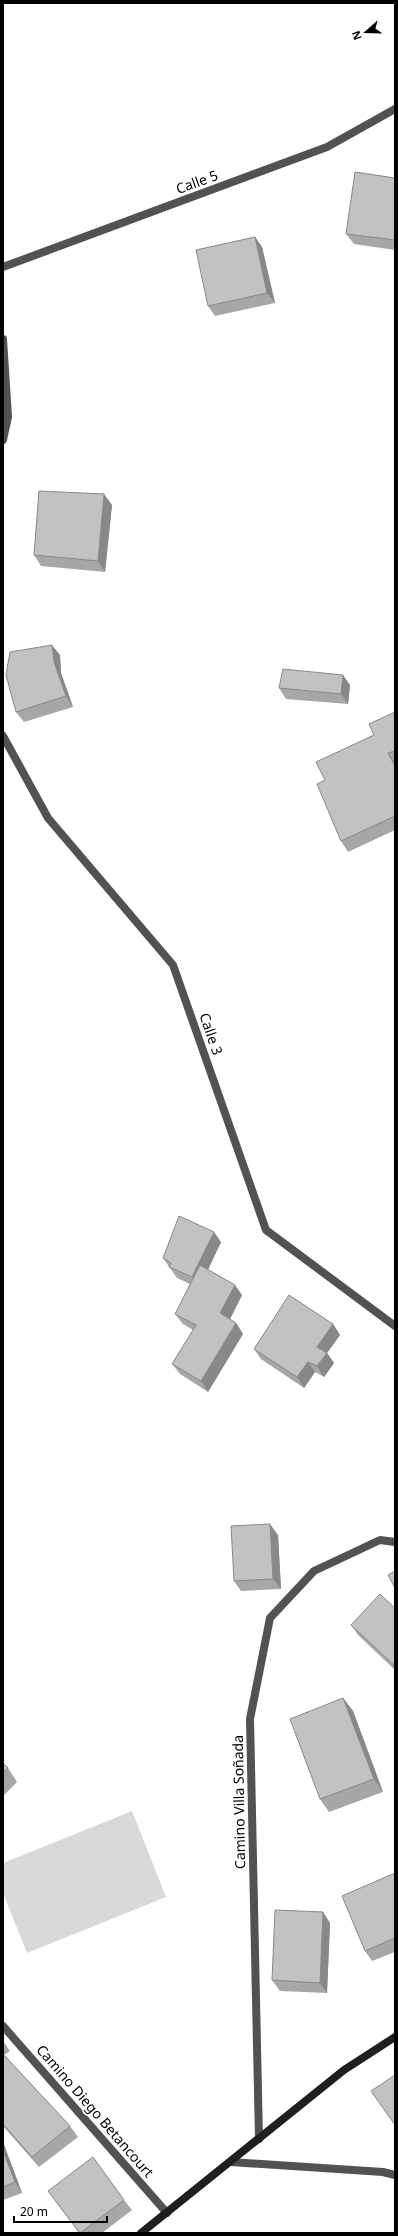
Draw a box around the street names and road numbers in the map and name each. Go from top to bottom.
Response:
street label: Calle 5 [173,165,221,198]
street label: Calle 3 [195,1010,228,1057]
street label: Camino Villa Soñada [228,1735,249,1869]
street label: Camino Diego Betancourt [32,2040,158,2181]

